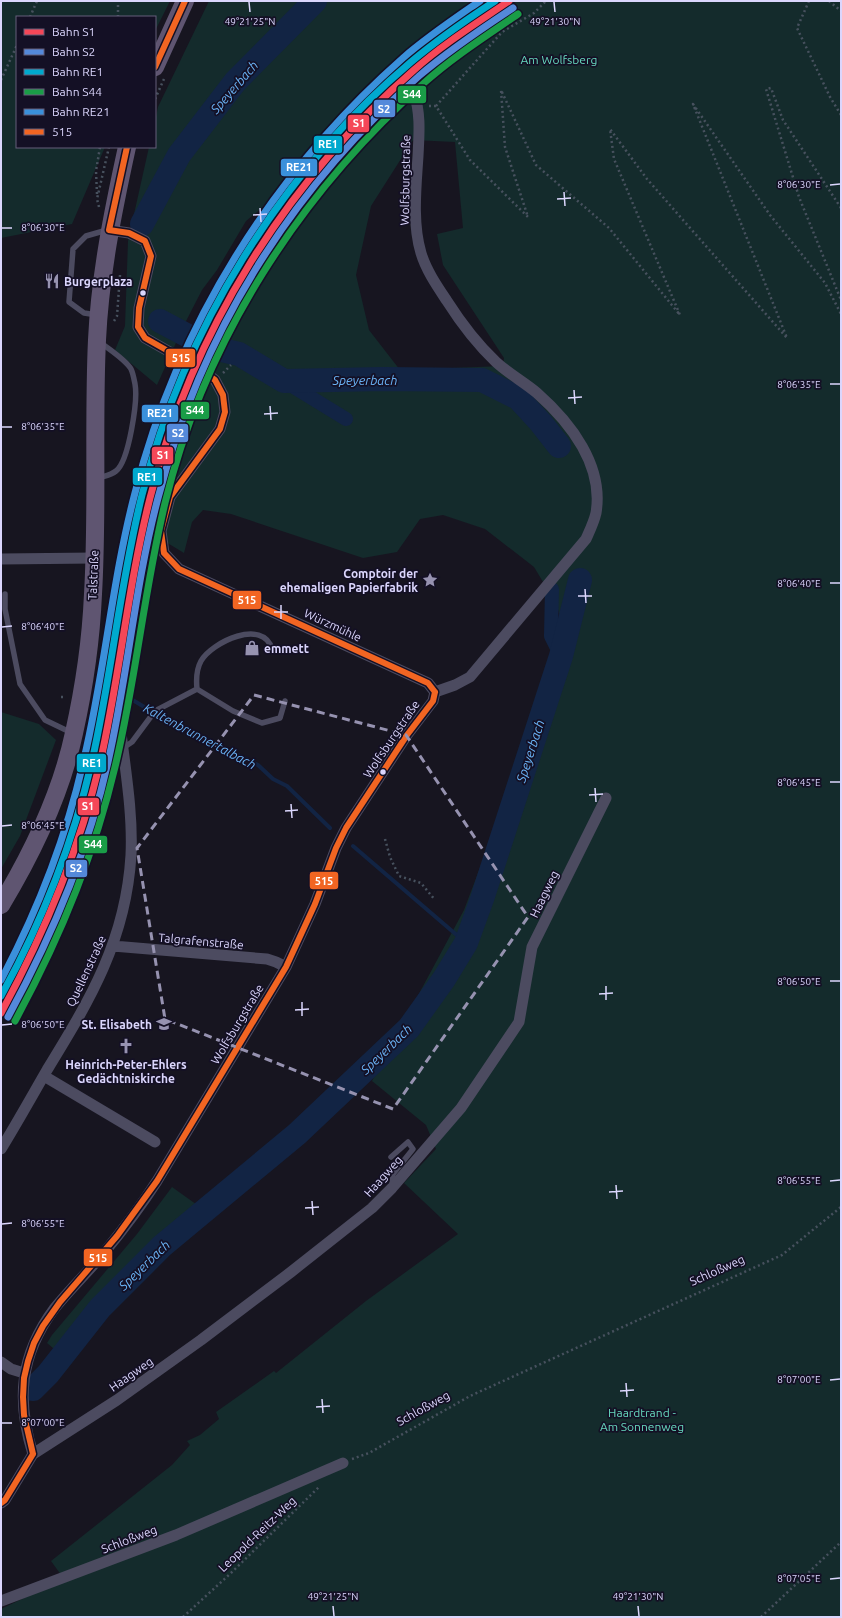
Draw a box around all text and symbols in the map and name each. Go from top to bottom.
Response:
legend [16,16,156,148]
text: 49°21'25"N [225,16,275,27]
text: 49°21'30"N [530,16,580,27]
text: Bahn S1 [52,25,95,38]
text: Bahn S2 [52,45,95,58]
park label: Am Wolfsberg [521,53,597,66]
water label: Speyerbach [207,58,261,117]
text: Bahn RE1 [52,65,103,78]
text: Bahn S44 [52,85,102,98]
line badge: S44 [397,85,427,104]
text: S44 [403,88,421,100]
line badge: S2 [373,99,396,118]
text: S2 [378,103,390,115]
text: Bahn RE21 [52,105,110,118]
line badge: S1 [347,114,370,133]
text: S1 [353,117,365,129]
text: 515 [52,125,72,138]
line badge: RE1 [313,135,343,154]
street label: Wolfsburgstraße [398,135,412,225]
text: RE1 [318,138,338,150]
line badge: RE21 [280,158,318,177]
text: RE21 [286,161,312,173]
text: 8°06'30"E [777,179,821,190]
text: 8°06'30"E [21,222,65,233]
restaurant icon: Burgerplaza [43,272,61,290]
place label: Burgerplaza [64,275,132,288]
unlabelled marker [138,288,148,298]
line badge: 515 [165,348,196,368]
text: 515 [172,352,190,364]
water label: Speyerbach [331,373,398,387]
text: 8°06'35"E [777,379,821,390]
line badge: S44 [180,401,210,420]
line badge: RE21 [141,404,179,423]
text: S44 [186,404,204,416]
text: RE21 [147,407,173,419]
text: 8°06'35"E [21,421,65,432]
line badge: S2 [166,423,189,443]
text: S2 [172,427,184,439]
line badge: S1 [151,446,174,465]
text: S1 [157,449,169,461]
line badge: RE1 [132,467,163,486]
text: RE1 [137,471,157,483]
street label: Talstraße [86,550,100,600]
place label: Comptoir der ehemaligen Papierfabrik [280,567,418,594]
place icon: Comptoir der ehemaligen Papierfabrik [421,571,439,589]
text: 8°06'40"E [777,578,821,589]
line badge: 515 [232,590,262,610]
text: 515 [238,594,256,606]
street label: Würzmühle [302,606,364,644]
text: 8°06'40"E [21,621,65,632]
shop icon: emmett [243,639,261,657]
place label: emmett [264,642,309,655]
street label: Wolfsburgstraße [360,698,422,780]
water label: Kaltenbrunnertalbach [141,700,259,772]
water label: Speyerbach [513,718,547,785]
line badge: RE1 [76,753,107,773]
text: RE1 [82,757,102,769]
unlabelled marker [378,767,388,777]
text: 8°06'45"E [777,777,821,788]
line badge: S1 [77,797,100,816]
text: S1 [82,800,94,812]
text: 8°06'45"E [21,820,65,831]
line badge: S44 [78,835,108,854]
text: S44 [84,838,102,850]
line badge: S2 [65,859,88,878]
text: S2 [70,862,82,874]
street label: Haagweg [527,868,561,920]
line badge: 515 [309,871,339,890]
text: 515 [315,875,333,887]
street label: Talgrafenstraße [158,931,244,951]
street label: Quellenstraße [64,933,108,1009]
text: 8°06'50"E [777,976,821,987]
street label: Wolfsburgstraße [208,982,266,1066]
school or university icon: St. Elisabeth [155,1015,173,1033]
place label: St. Elisabeth [81,1018,152,1031]
text: 8°06'50"E [21,1019,65,1030]
water label: Speyerbach [357,1021,414,1077]
church icon: Heinrich-Peter-Ehlers Gedächtniskirche [117,1037,135,1055]
place label: Heinrich-Peter-Ehlers Gedächtniskirche [65,1058,187,1085]
street label: Haagweg [361,1153,405,1199]
text: 8°06'55"E [777,1175,821,1186]
text: 8°06'55"E [21,1218,65,1229]
water label: Speyerbach [115,1237,172,1293]
line badge: 515 [83,1248,113,1267]
text: 515 [89,1252,107,1264]
street label: Schloßweg [688,1252,746,1288]
street label: Haagweg [107,1354,155,1394]
text: 8°07'00"E [777,1374,821,1385]
street label: Schloßweg [394,1388,452,1428]
park label: Haardtrand - Am Sonnenweg [600,1406,684,1433]
text: 8°07'00"E [21,1417,65,1428]
street label: Leopold-Reitz-Weg [216,1494,298,1574]
street label: Schloßweg [99,1522,159,1556]
text: 8°07'05"E [777,1573,821,1584]
text: 49°21'25"N [308,1591,358,1602]
text: 49°21'30"N [613,1591,663,1602]

